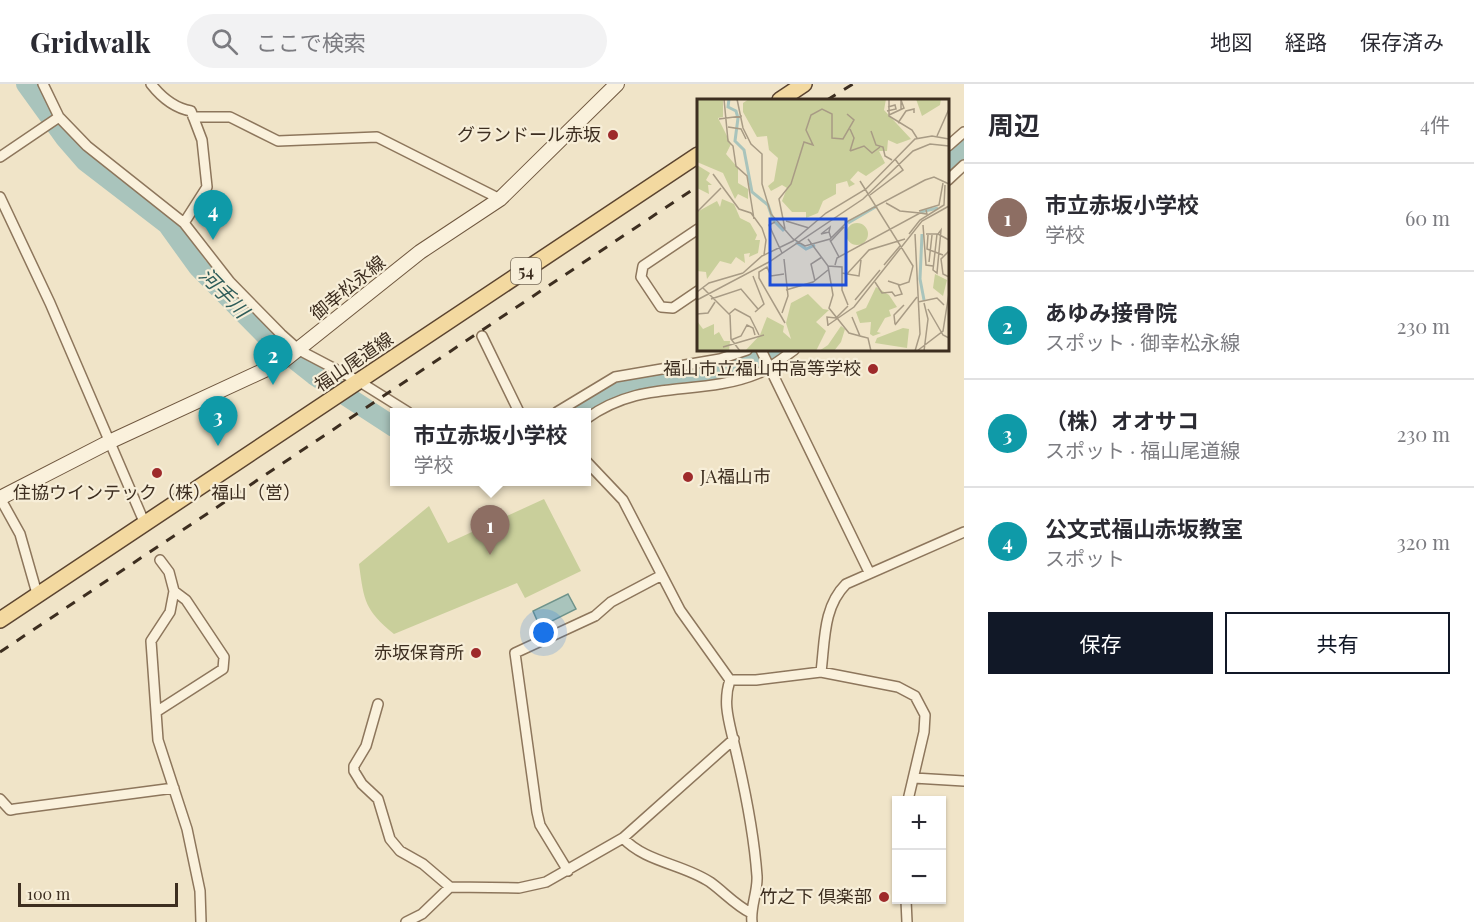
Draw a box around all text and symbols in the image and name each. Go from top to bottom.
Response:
search box [187,14,607,68]
text: Gridwalk [30,23,151,60]
icon: search [208,25,241,58]
text: ここで検索 [256,27,366,57]
text: 地図 [1210,27,1252,55]
text: 経路 [1285,27,1327,55]
text: 保存済み [1360,27,1444,55]
inset map [697,99,949,351]
text: 周辺 [988,107,1040,142]
text: 4件 [1420,110,1450,137]
place label: グランドール赤坂 [457,122,601,146]
marker: グランドール赤坂 [606,128,620,142]
text: 市立赤坂小学校 [1045,189,1199,219]
pin: 4 [194,190,232,240]
text: 1 [1004,204,1011,231]
text: 60 m [1405,204,1450,231]
text: 学校 [1045,220,1085,247]
street label: 御幸松永線 [305,250,390,325]
road number: 54 [511,258,541,284]
water label: 河手川 [195,261,257,324]
text: あゆみ接骨院 [1045,297,1177,327]
text: 2 [1002,312,1013,339]
text: 230 m [1397,312,1450,339]
street label: 福山尾道線 [309,326,397,396]
text: スポット · 御幸松永線 [1045,328,1240,355]
pin: 2 [254,336,292,385]
place label: 福山市立福山中高等学校 [663,356,861,380]
marker: 福山市立福山中高等学校 [866,362,880,376]
pin: 3 [198,396,238,446]
text: （株）オオサコ [1045,405,1199,435]
popup [390,408,591,486]
text: 市立赤坂小学校 [413,419,568,449]
text: 3 [1003,420,1012,447]
text: 230 m [1397,420,1450,447]
text: スポット · 福山尾道線 [1045,436,1240,463]
text: 学校 [413,450,453,477]
place label: JA福山市 [699,464,771,488]
marker: 住協ウインテック（株）福山（営） [150,466,164,480]
marker: JA福山市 [681,470,695,484]
place label: 住協ウインテック（株）福山（営） [13,480,301,504]
pin: 1 [470,506,510,555]
text: 公文式福山赤坂教室 [1045,513,1243,543]
text: 4 [1002,528,1013,555]
text: 320 m [1397,528,1450,555]
text: スポット [1045,544,1125,571]
button: 保存 [988,612,1213,674]
button: 共有 [1225,612,1450,674]
your location [529,618,558,647]
place label: 赤坂保育所 [374,640,464,664]
marker: 赤坂保育所 [469,646,483,660]
map controls [892,796,946,904]
button: + [892,796,946,850]
button: − [892,850,946,904]
scale bar [18,880,178,908]
text: 100 m [27,883,70,904]
place label: 竹之下 倶楽部 [760,884,872,908]
marker: 竹之下 倶楽部 [877,890,891,904]

